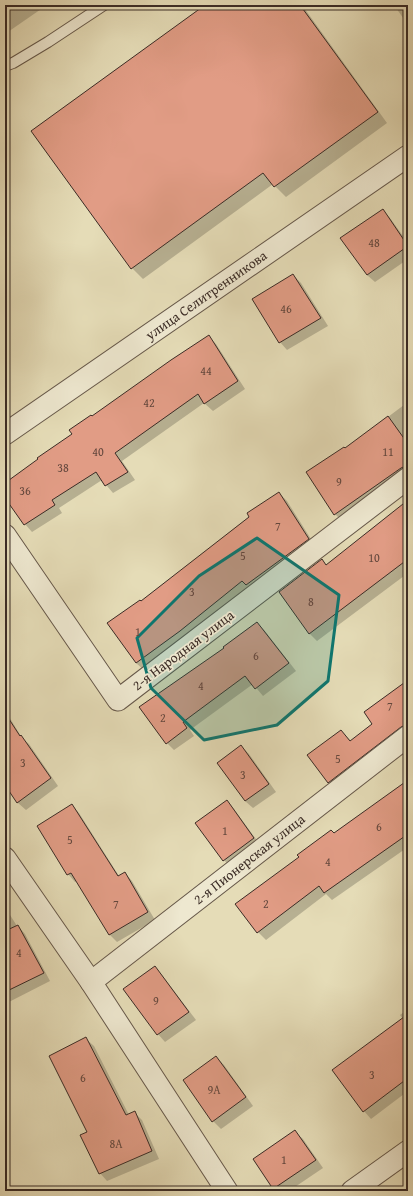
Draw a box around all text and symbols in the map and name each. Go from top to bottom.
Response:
house number: 48 [368,234,380,251]
street label: улица Селитренникова [140,245,271,345]
house number: 46 [280,300,292,317]
house number: 44 [200,362,212,379]
house number: 42 [143,394,155,411]
house number: 40 [92,443,104,460]
house number: 11 [382,443,394,460]
house number: 38 [57,459,69,476]
house number: 9 [336,473,342,490]
house number: 36 [19,482,31,499]
house number: 7 [275,518,281,535]
house number: 5 [240,547,246,564]
house number: 10 [368,549,380,566]
house number: 3 [189,583,195,600]
house number: 8 [308,593,314,610]
street label: 2-я Народная улица [128,605,238,695]
house number: 1 [135,623,141,640]
house number: 6 [253,647,259,664]
house number: 4 [198,677,204,694]
house number: 7 [387,698,393,715]
house number: 2 [160,709,166,726]
house number: 5 [335,750,341,767]
house number: 3 [20,754,26,771]
house number: 3 [240,766,246,783]
street label: 2-я Пионерская улица [190,810,308,908]
house number: 6 [376,818,382,835]
house number: 1 [222,822,228,839]
house number: 5 [67,831,73,848]
house number: 4 [325,853,331,870]
house number: 7 [113,896,119,913]
house number: 2 [263,896,269,910]
house number: 4 [16,944,22,961]
house number: 9 [153,992,159,1009]
house number: 3 [369,1066,375,1083]
house number: 6 [80,1069,86,1086]
house number: 9А [207,1081,221,1098]
house number: 8А [109,1135,123,1152]
house number: 1 [281,1151,287,1168]

